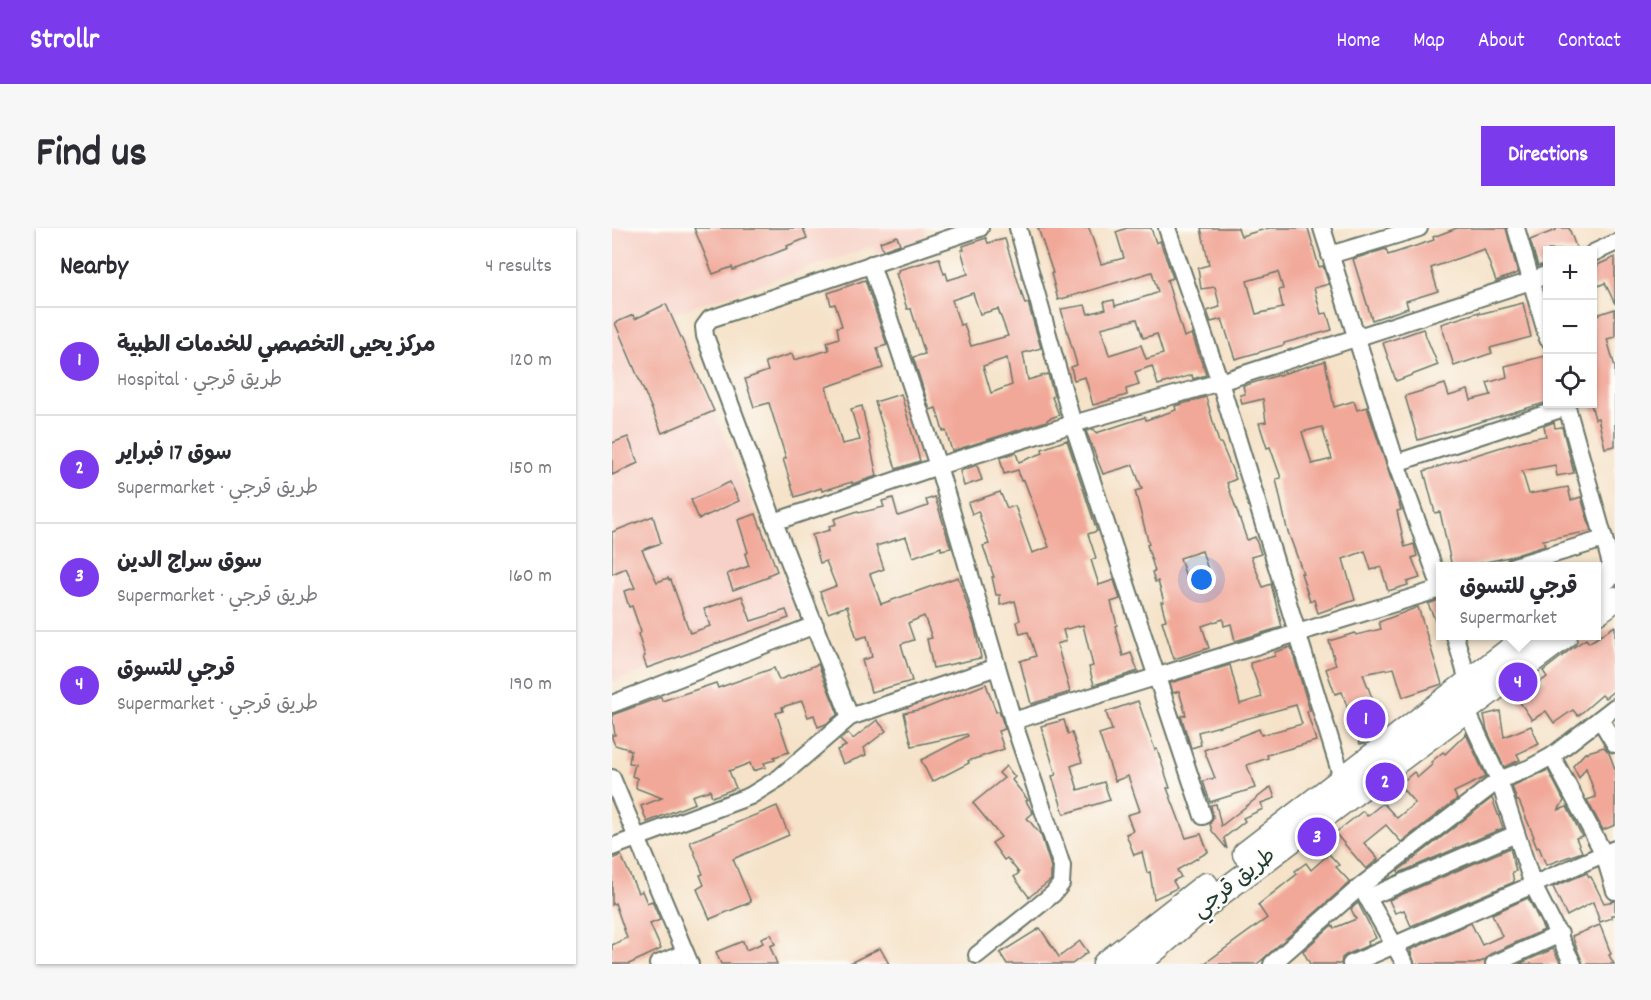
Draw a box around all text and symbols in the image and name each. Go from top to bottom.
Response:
text: Strollr [30,22,99,62]
text: Home [1336,27,1380,57]
text: Map [1413,27,1445,57]
text: About [1478,27,1525,57]
text: Contact [1558,27,1621,57]
text: Find us [36,126,147,186]
button: Directions [1481,126,1615,186]
map controls [1543,246,1597,408]
button: + [1543,246,1597,300]
text: Nearby [60,249,128,286]
text: 4 results [485,253,552,281]
button: − [1543,300,1597,354]
text: مركز يحيى التخصصي للخدمات الطبية [117,331,435,362]
text: 1 [77,347,82,375]
text: 120 m [510,347,552,375]
button: locate [1543,354,1597,408]
text: Hospital · طريق قرجي [117,367,282,395]
text: سوق 17 فبراير [117,439,232,470]
text: 2 [75,455,84,483]
text: 150 m [509,455,552,483]
text: Supermarket · طريق قرجي [117,475,318,503]
text: سوق سراج الدين [117,547,262,578]
popup [1436,562,1601,640]
text: 3 [75,563,84,591]
text: 160 m [509,563,552,591]
your location [1187,565,1216,594]
text: قرجي للتسوق [1459,573,1578,604]
text: Supermarket · طريق قرجي [117,583,318,611]
text: Supermarket [1459,605,1557,633]
text: قرجي للتسوق [117,655,235,686]
pin: 4 [1498,660,1538,704]
text: 4 [75,671,84,699]
text: 190 m [509,671,552,699]
text: Supermarket · طريق قرجي [117,691,318,719]
pin: 1 [1346,696,1386,742]
pin: 2 [1366,760,1404,804]
pin: 3 [1298,814,1336,860]
street label: طريق قرجي [1187,841,1284,927]

